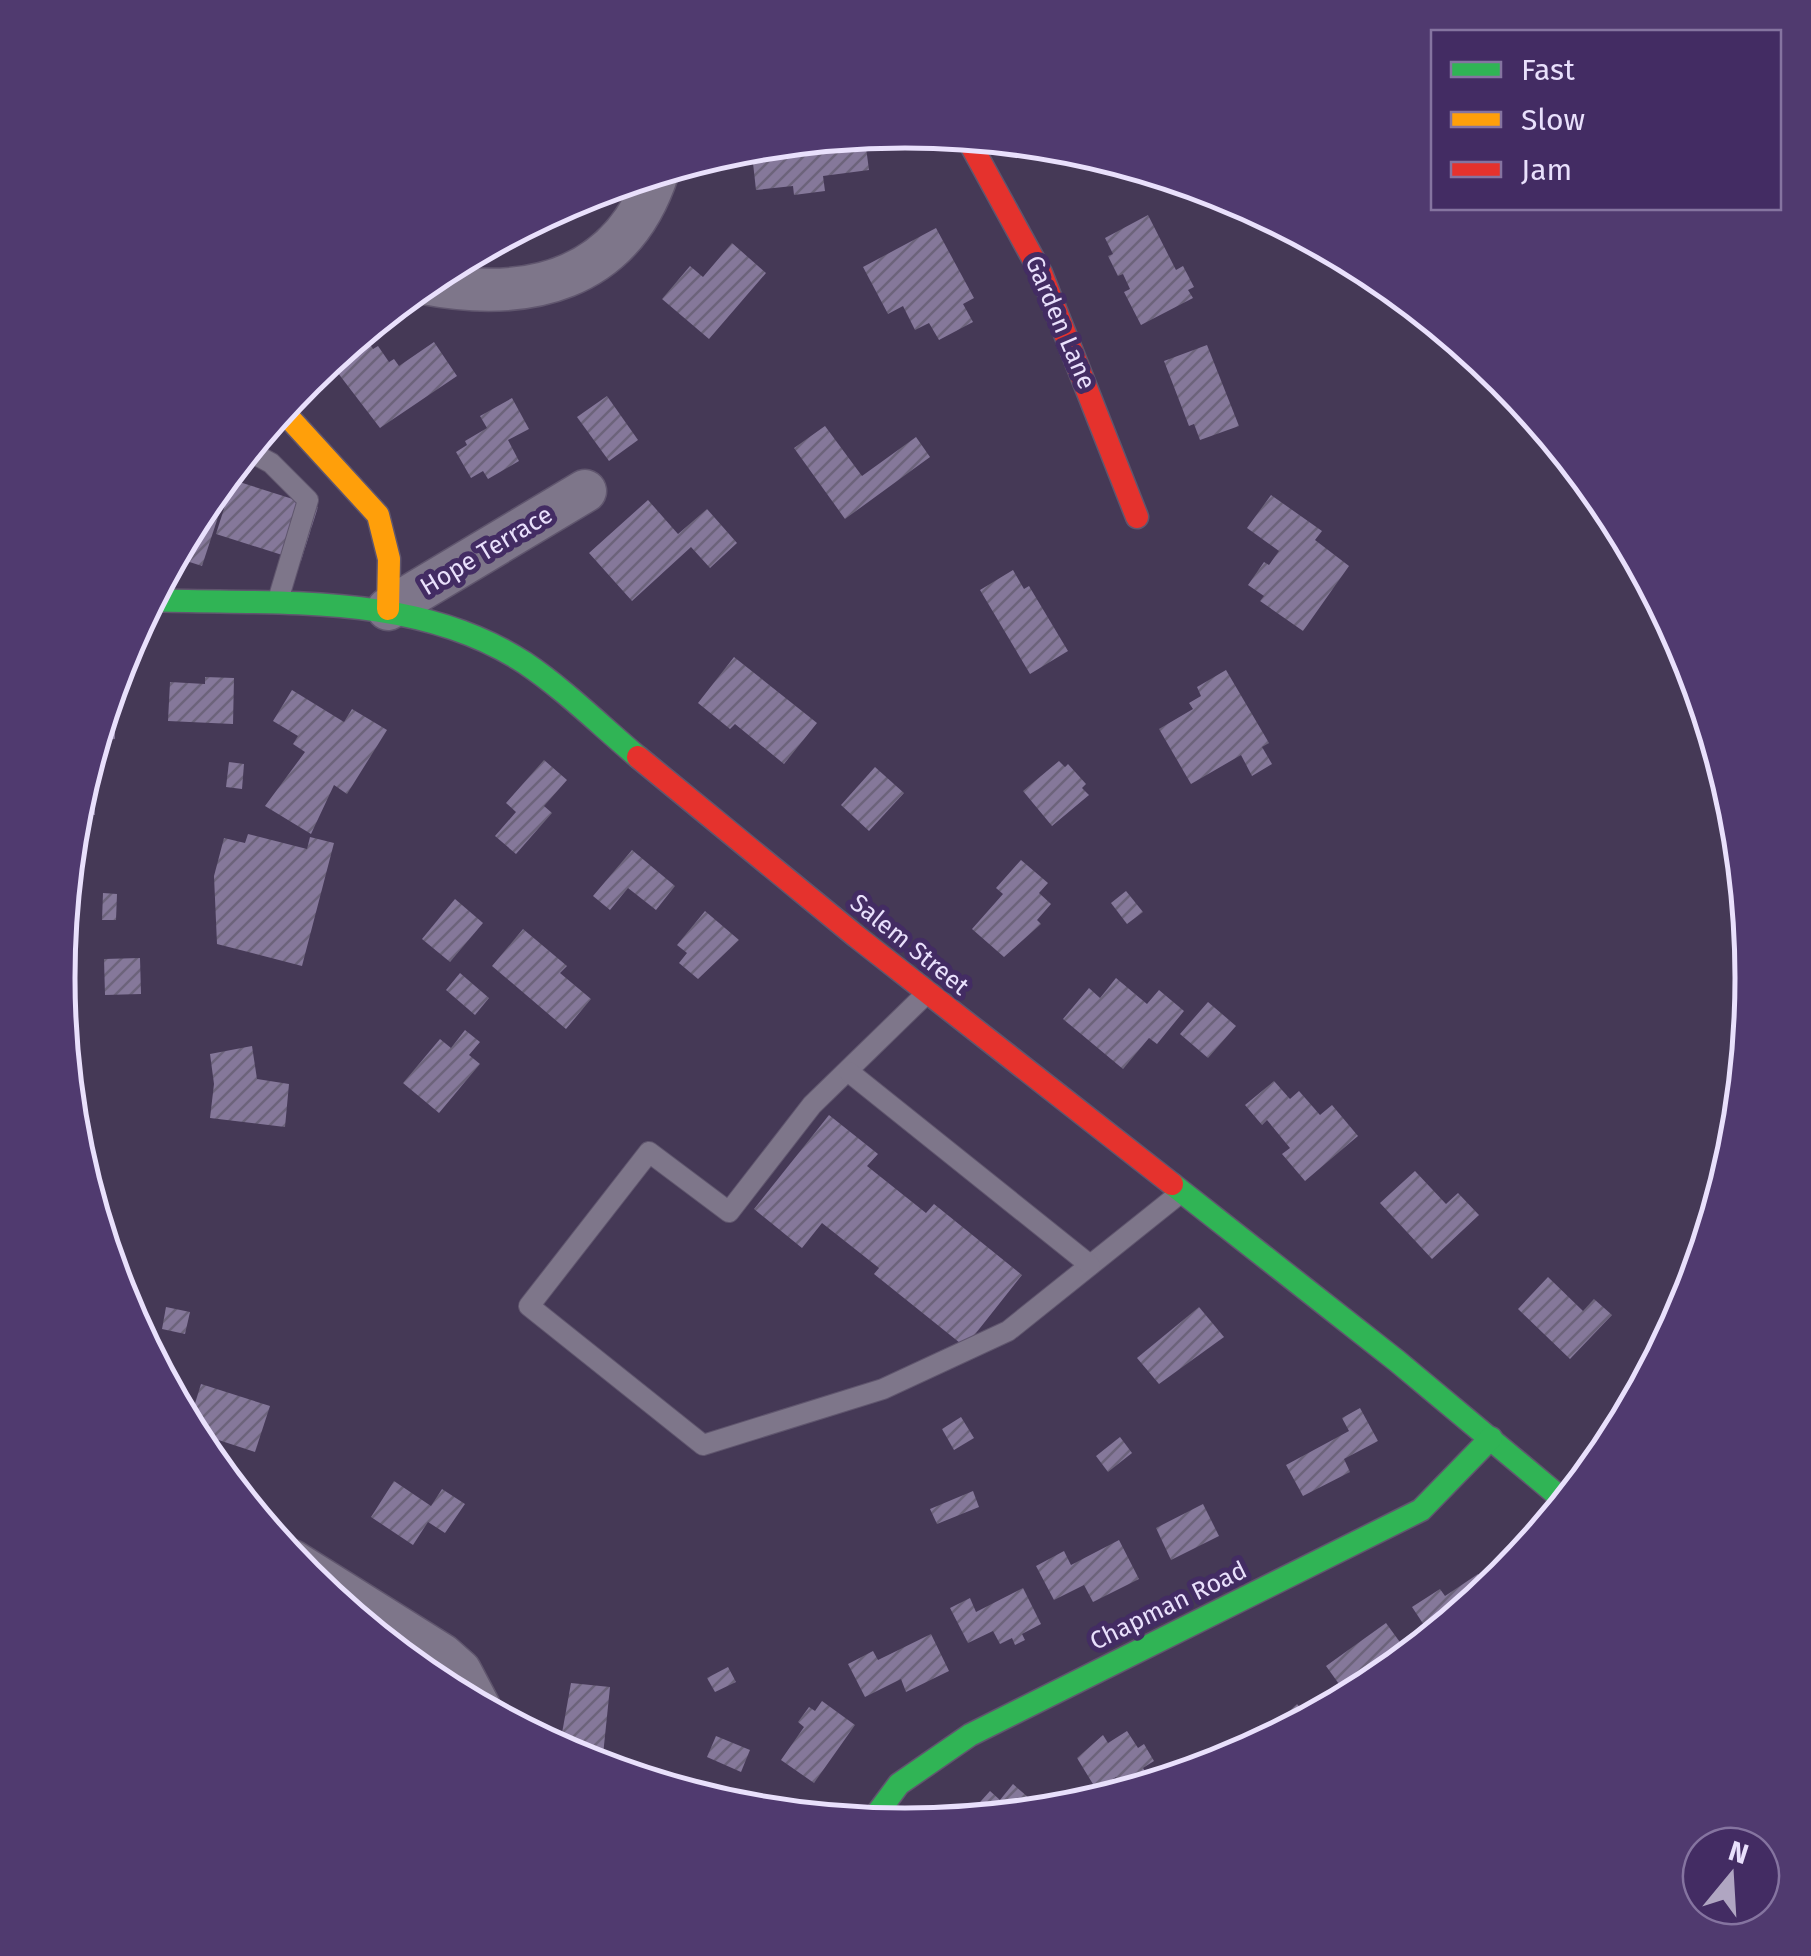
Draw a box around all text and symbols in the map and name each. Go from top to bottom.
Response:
legend [1431,30,1781,210]
text: Fast [1521,52,1575,88]
text: Slow [1521,102,1585,138]
text: Jam [1521,152,1572,188]
street label: Garden Lane [1018,251,1102,394]
street label: Hope Terrace [415,500,558,602]
street label: Salem Street [844,888,975,1002]
street label: Chapman Road [1085,1555,1252,1657]
north arrow [1681,1826,1781,1926]
text: N [1725,1834,1753,1871]

